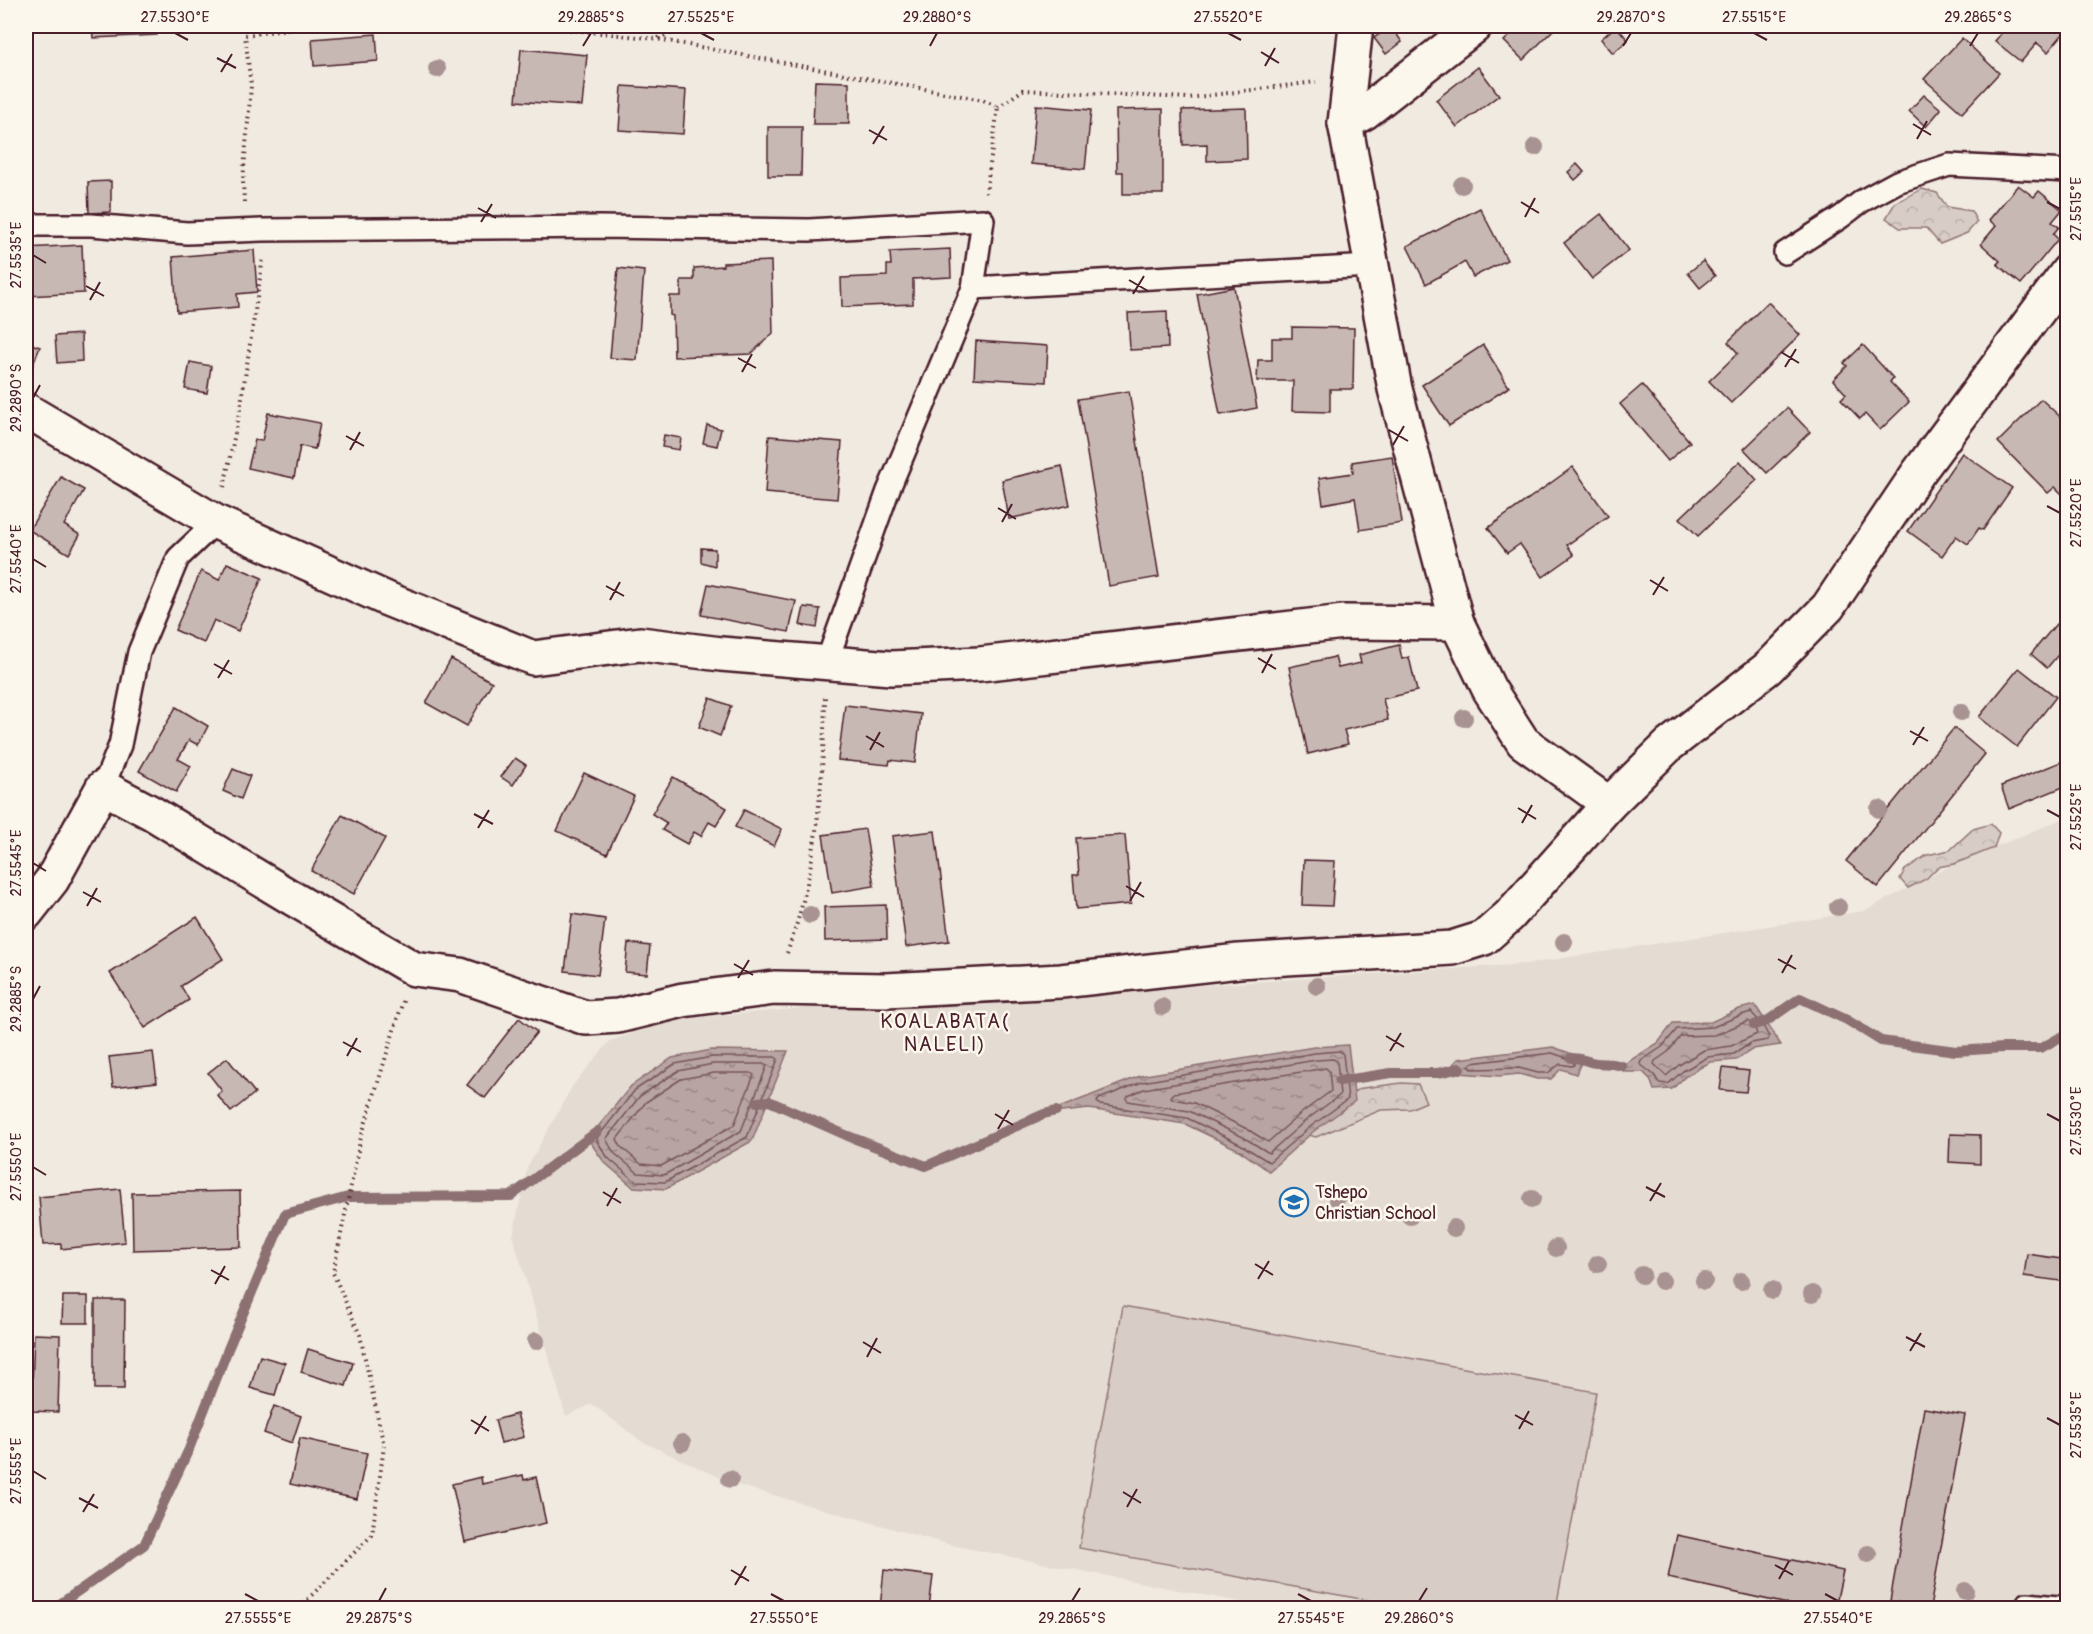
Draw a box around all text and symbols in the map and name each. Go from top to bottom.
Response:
text: 27.5530°E [141,8,210,27]
text: 29.2885°S [558,8,624,27]
text: 27.5525°E [668,8,735,27]
text: 29.2880°S [903,8,971,27]
text: 27.5520°E [1194,8,1263,27]
text: 29.2870°S [1597,8,1665,27]
text: 27.5515°E [1722,8,1786,27]
text: 29.2865°S [1944,8,2012,27]
text: 27.5515°E [2067,177,2086,241]
text: 27.5535°E [7,221,26,288]
text: 29.2890°S [7,364,26,432]
text: 27.5520°E [2067,478,2086,547]
text: 27.5540°E [7,524,26,594]
text: 27.5525°E [2067,783,2086,850]
text: 27.5545°E [7,829,26,897]
text: 29.2885°S [7,966,26,1032]
district label: KOALABATA( NALELI) [880,1009,1010,1057]
text: 27.5530°E [2067,1086,2086,1155]
text: 27.5550°E [7,1133,26,1201]
place label: Tshepo Christian School [1315,1181,1436,1225]
school or university icon: Tshepo Christian School [1278,1186,1310,1218]
text: 27.5535°E [2067,1391,2086,1458]
text: 27.5555°E [7,1438,26,1504]
text: 27.5555°E [225,1609,291,1628]
text: 29.2875°S [346,1609,412,1628]
text: 27.5550°E [750,1609,818,1628]
text: 29.2865°S [1038,1609,1106,1628]
text: 27.5545°E [1277,1609,1345,1628]
text: 29.2860°S [1384,1609,1454,1628]
text: 27.5540°E [1803,1609,1873,1628]

